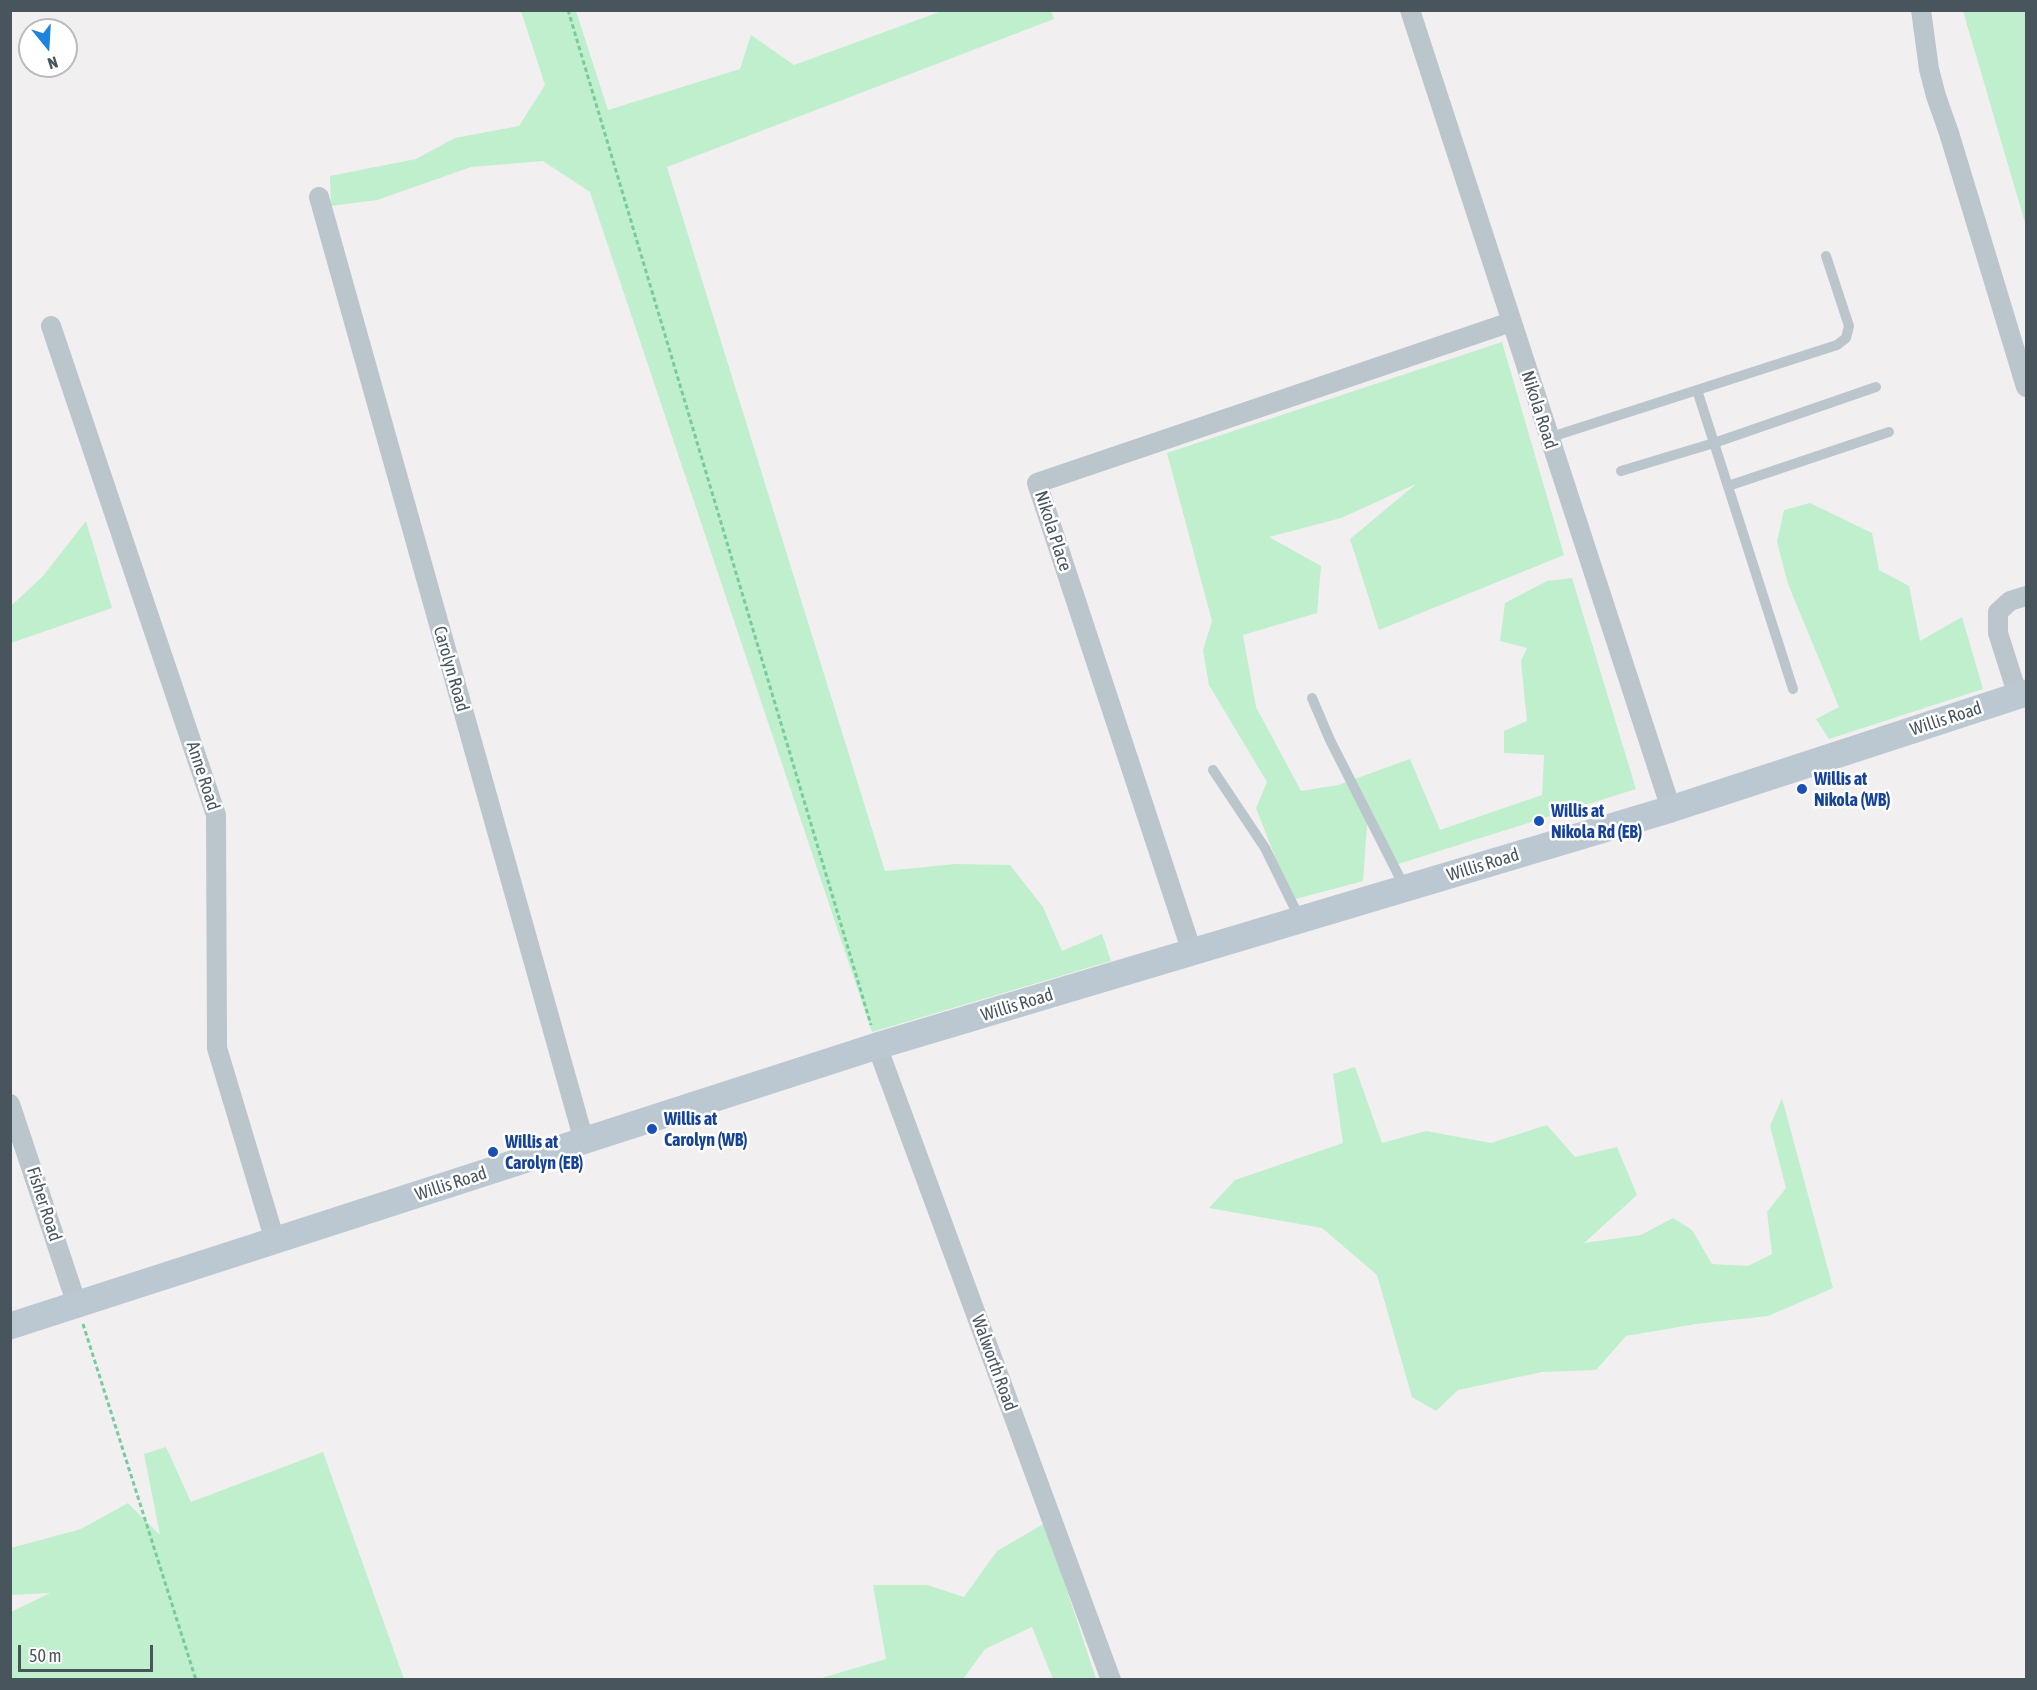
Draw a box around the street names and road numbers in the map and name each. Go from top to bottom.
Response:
street label: Nikola Road [1516,368,1562,452]
street label: Nikola Place [1030,488,1076,574]
street label: Carolyn Road [429,624,473,714]
street label: Willis Road [1907,697,1985,741]
street label: Anne Road [182,739,224,813]
street label: Willis Road [1444,844,1522,886]
street label: Willis Road [978,984,1056,1026]
street label: Willis Road [412,1162,490,1206]
street label: Fisher Road [22,1164,66,1244]
street label: Walworth Road [967,1312,1021,1414]

